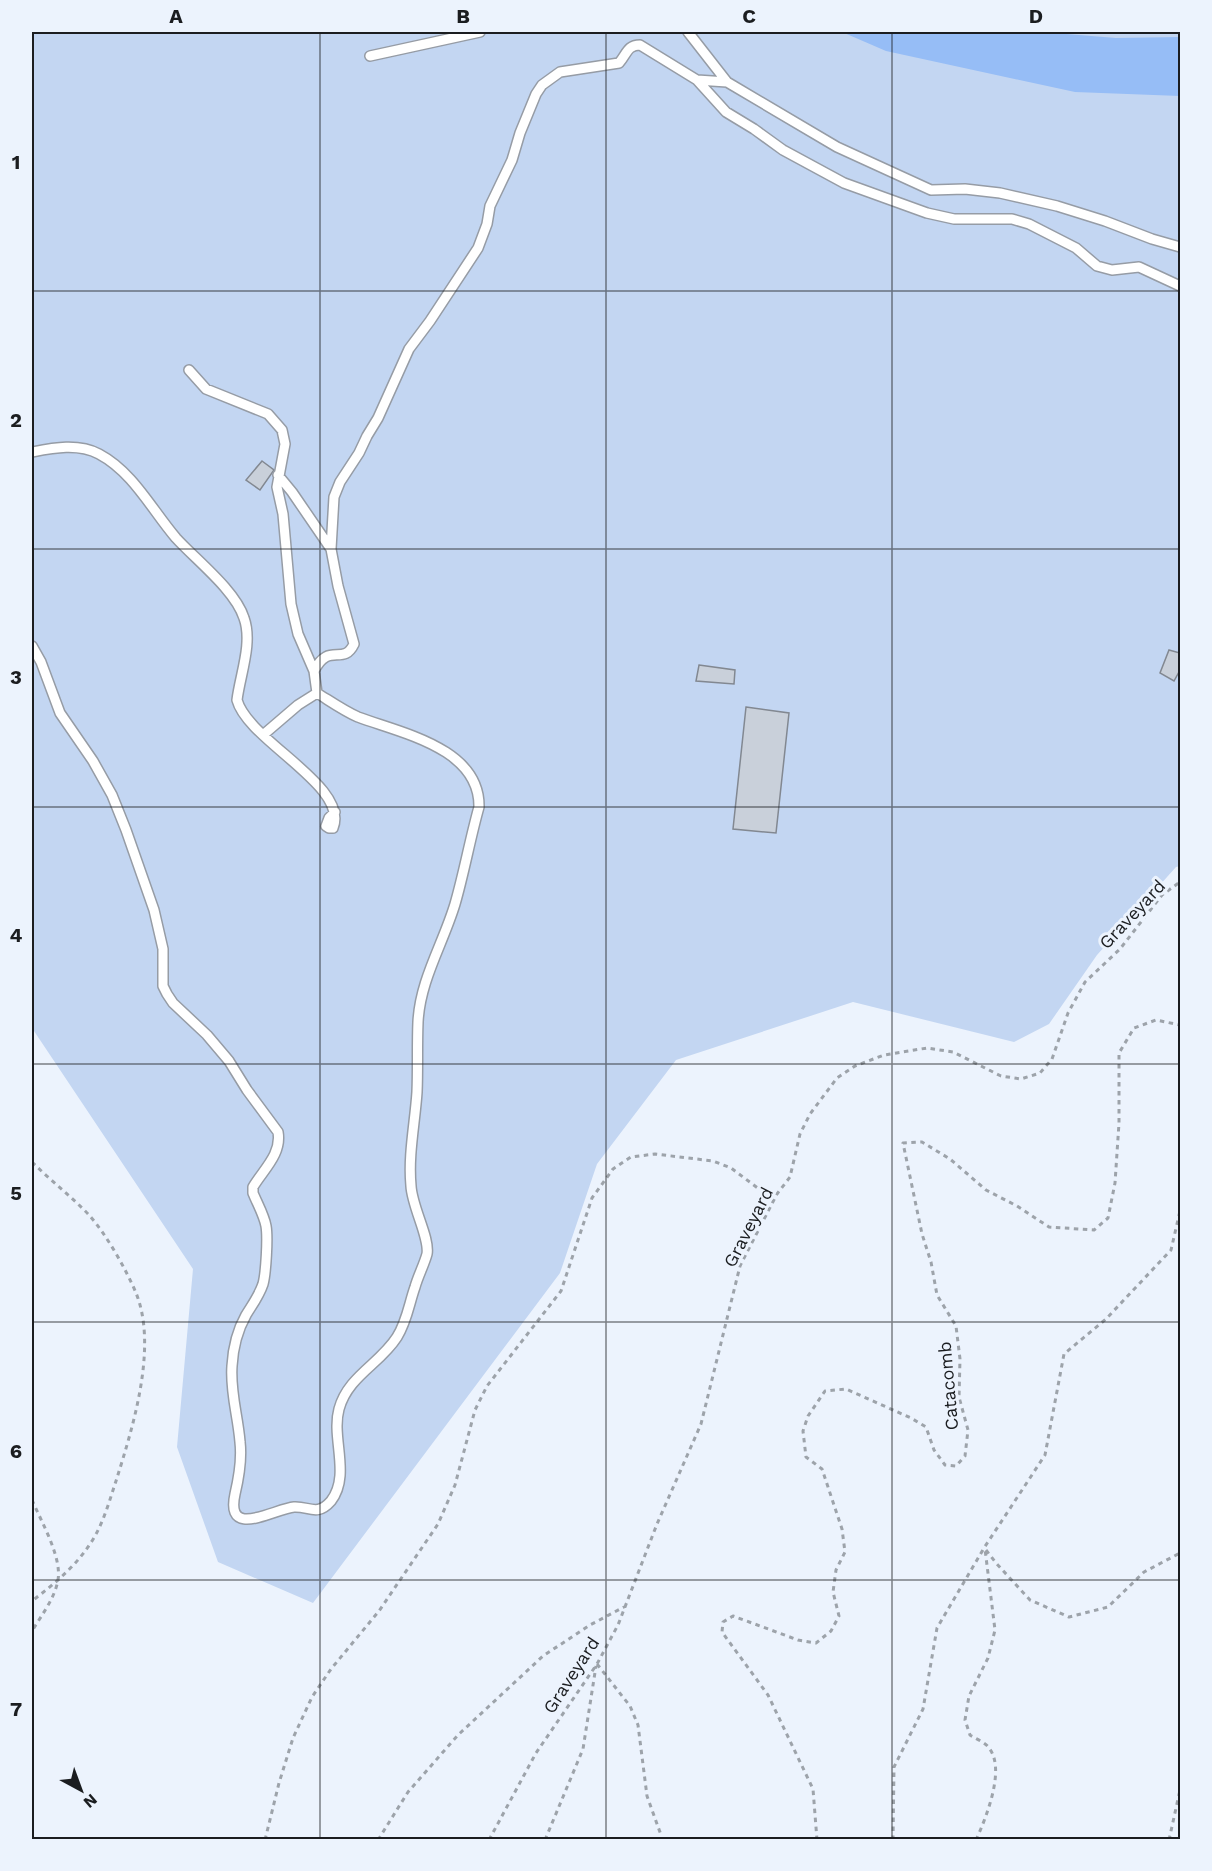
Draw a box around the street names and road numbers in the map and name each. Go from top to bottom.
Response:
street label: Graveyard [1095,875,1169,953]
street label: Graveyard [719,1184,777,1270]
street label: Catacomb [934,1341,962,1431]
street label: Graveyard [539,1633,603,1717]

